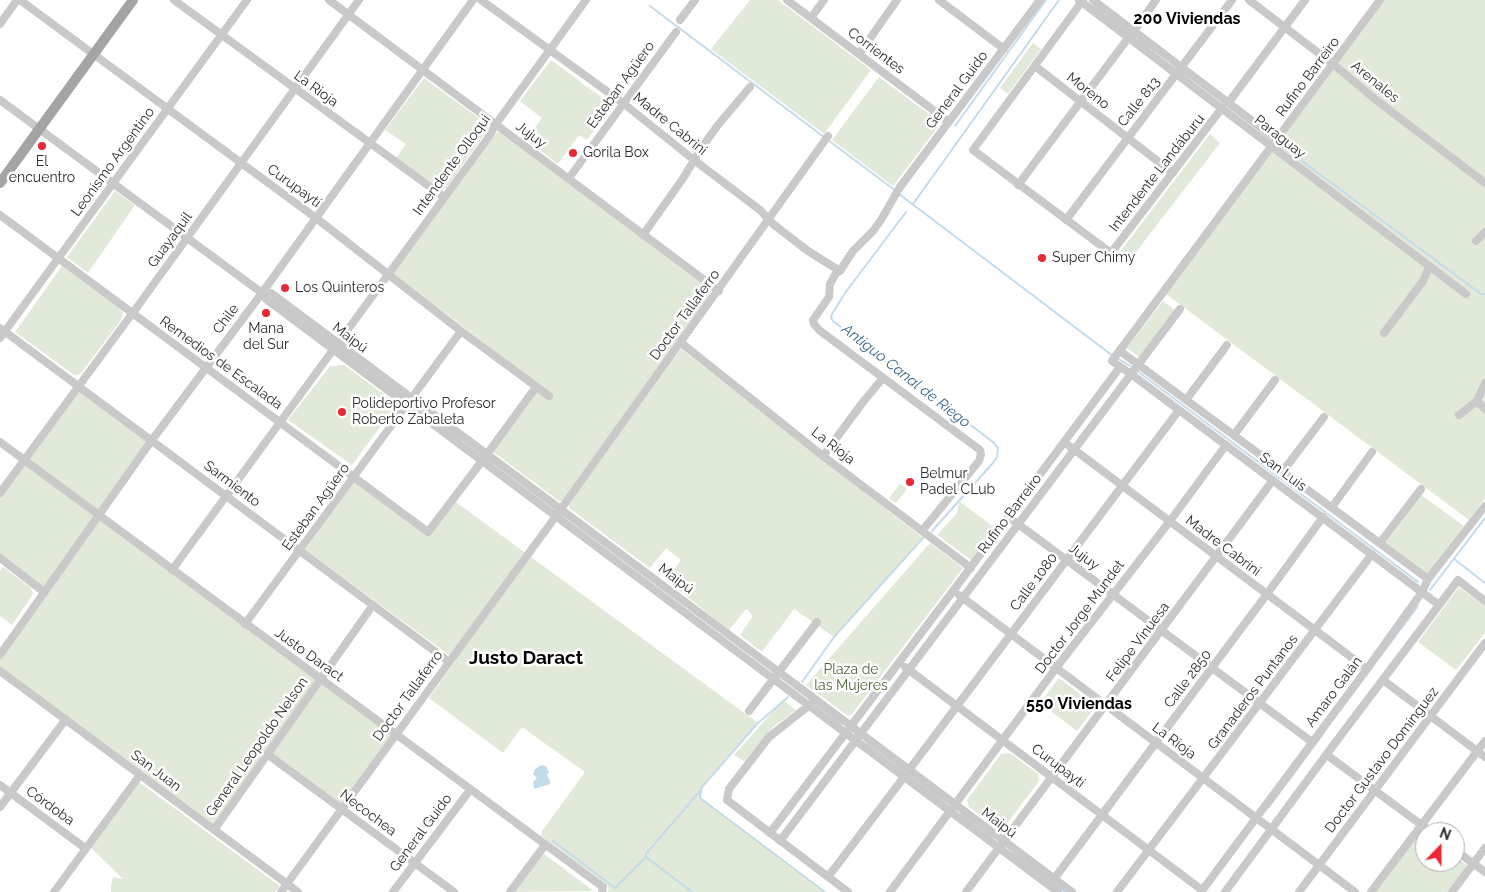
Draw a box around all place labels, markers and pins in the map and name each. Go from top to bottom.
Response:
marker: El encuentro [36,140,48,152]
place label: Gorila Box [583,145,649,161]
marker: Gorila Box [567,147,579,159]
place label: El encuentro [9,154,75,186]
place label: Super Chimy [1052,250,1135,266]
marker: Super Chimy [1036,252,1048,264]
place label: Los Quinteros [295,280,384,296]
marker: Los Quinteros [279,282,291,294]
marker: Mana del Sur [260,307,272,319]
place label: Mana del Sur [243,321,289,354]
place label: Polideportivo Profesor Roberto Zabaleta [352,396,496,428]
marker: Polideportivo Profesor Roberto Zabaleta [336,406,348,418]
place label: Belmur Padel CLub [920,466,995,498]
marker: Belmur Padel CLub [904,476,916,488]

